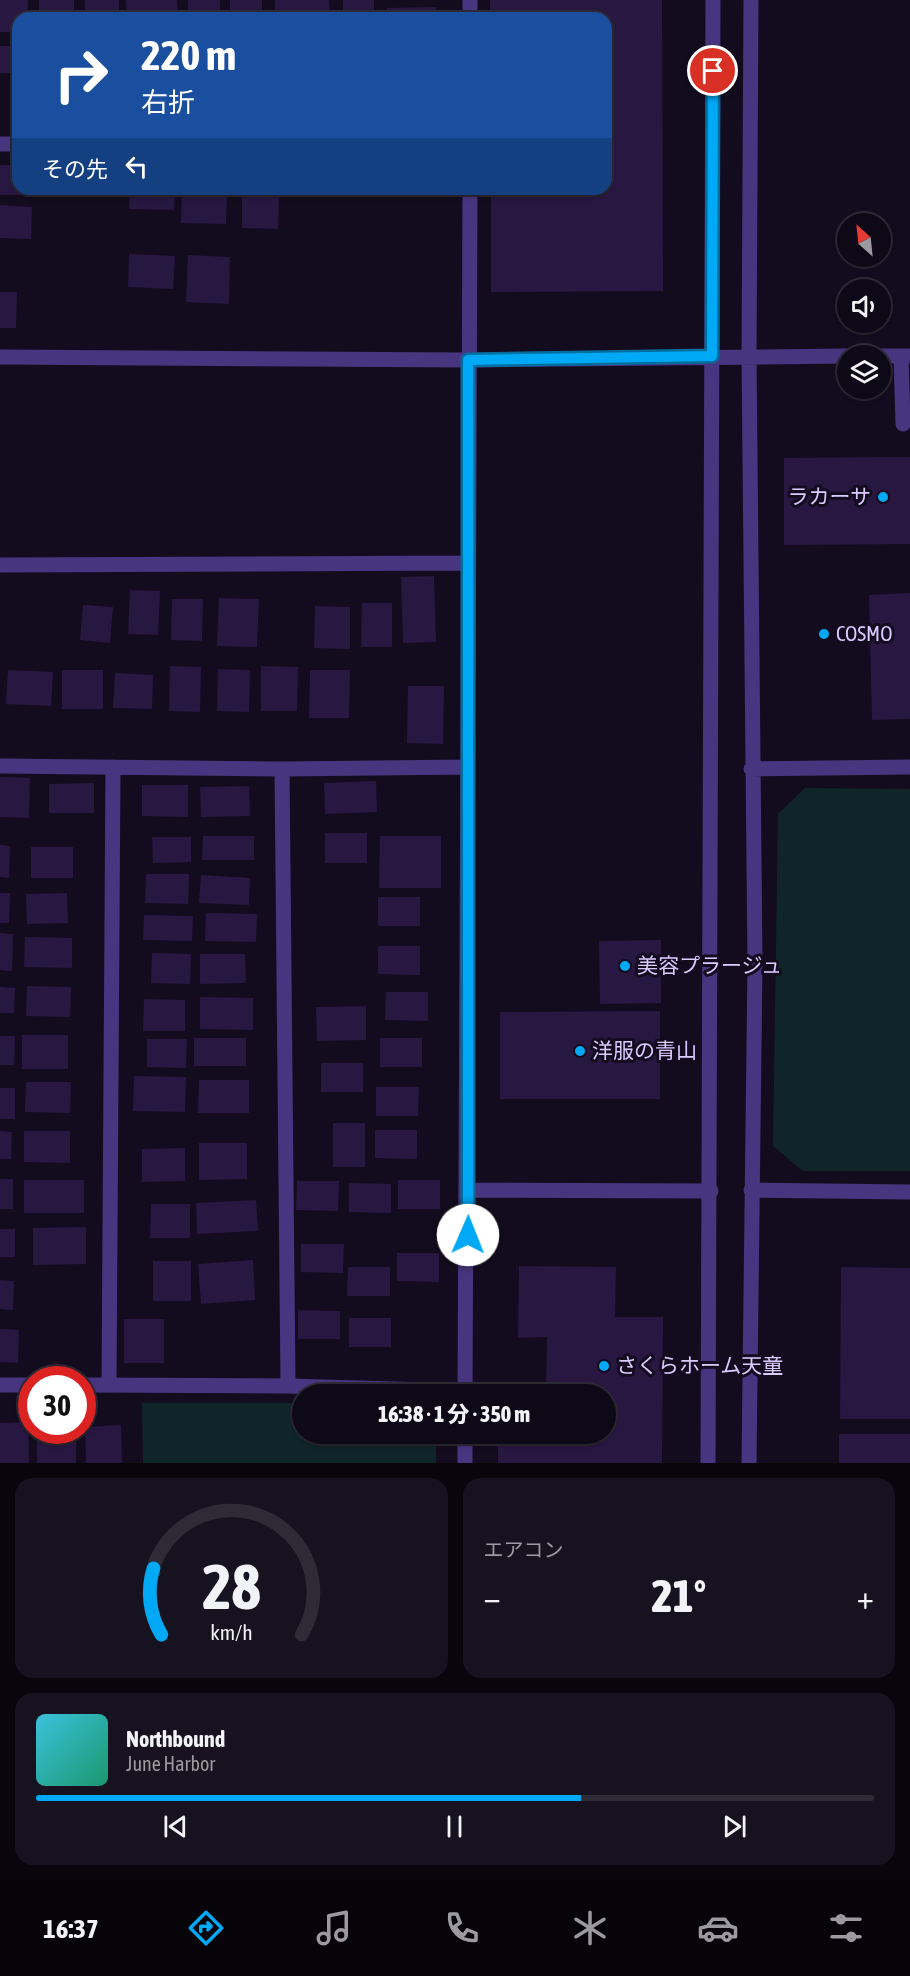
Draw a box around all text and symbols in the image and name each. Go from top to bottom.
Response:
text: 220 m [141,31,236,79]
icon: right [42,36,120,114]
pin [687,45,738,96]
icon: arrive [696,54,729,87]
text: 右折 [141,87,195,118]
icon: left [120,150,153,183]
text: その先 [42,156,108,182]
north arrow [837,213,891,267]
map controls [837,213,891,399]
button: sound [837,279,891,333]
button: layers [837,345,891,399]
place label: ラカーサ [787,484,871,508]
marker: ラカーサ [876,490,890,504]
place label: COSMO [836,621,892,645]
marker: COSMO [817,627,831,641]
place label: 美容プラージュ [637,953,782,977]
marker: 美容プラージュ [618,959,632,973]
place label: 洋服の青山 [592,1038,697,1062]
marker: 洋服の青山 [573,1044,587,1058]
position arrow [436,1203,500,1267]
place label: さくらホーム天童 [616,1353,783,1377]
marker: さくらホーム天童 [597,1359,611,1373]
speed limit sign: 30 [18,1366,96,1444]
text: 16:38 · 1 分 · 350 m [378,1401,530,1427]
text: エアコン [484,1538,564,1561]
text: 28 [202,1551,261,1622]
text: 21° [651,1570,706,1622]
text: − [484,1578,501,1616]
text: + [857,1578,874,1616]
text: km/h [210,1620,253,1645]
text: Northbound [126,1726,225,1752]
text: June Harbor [126,1752,215,1775]
icon: previous [159,1810,192,1843]
icon: pause [438,1810,471,1843]
icon: next [718,1810,751,1843]
icon: directions [185,1907,227,1949]
icon: music [313,1907,355,1949]
icon: phone [441,1907,483,1949]
icon: climate [569,1907,611,1949]
icon: car [697,1907,739,1949]
icon: filters [825,1907,867,1949]
text: 16:37 [43,1913,99,1944]

